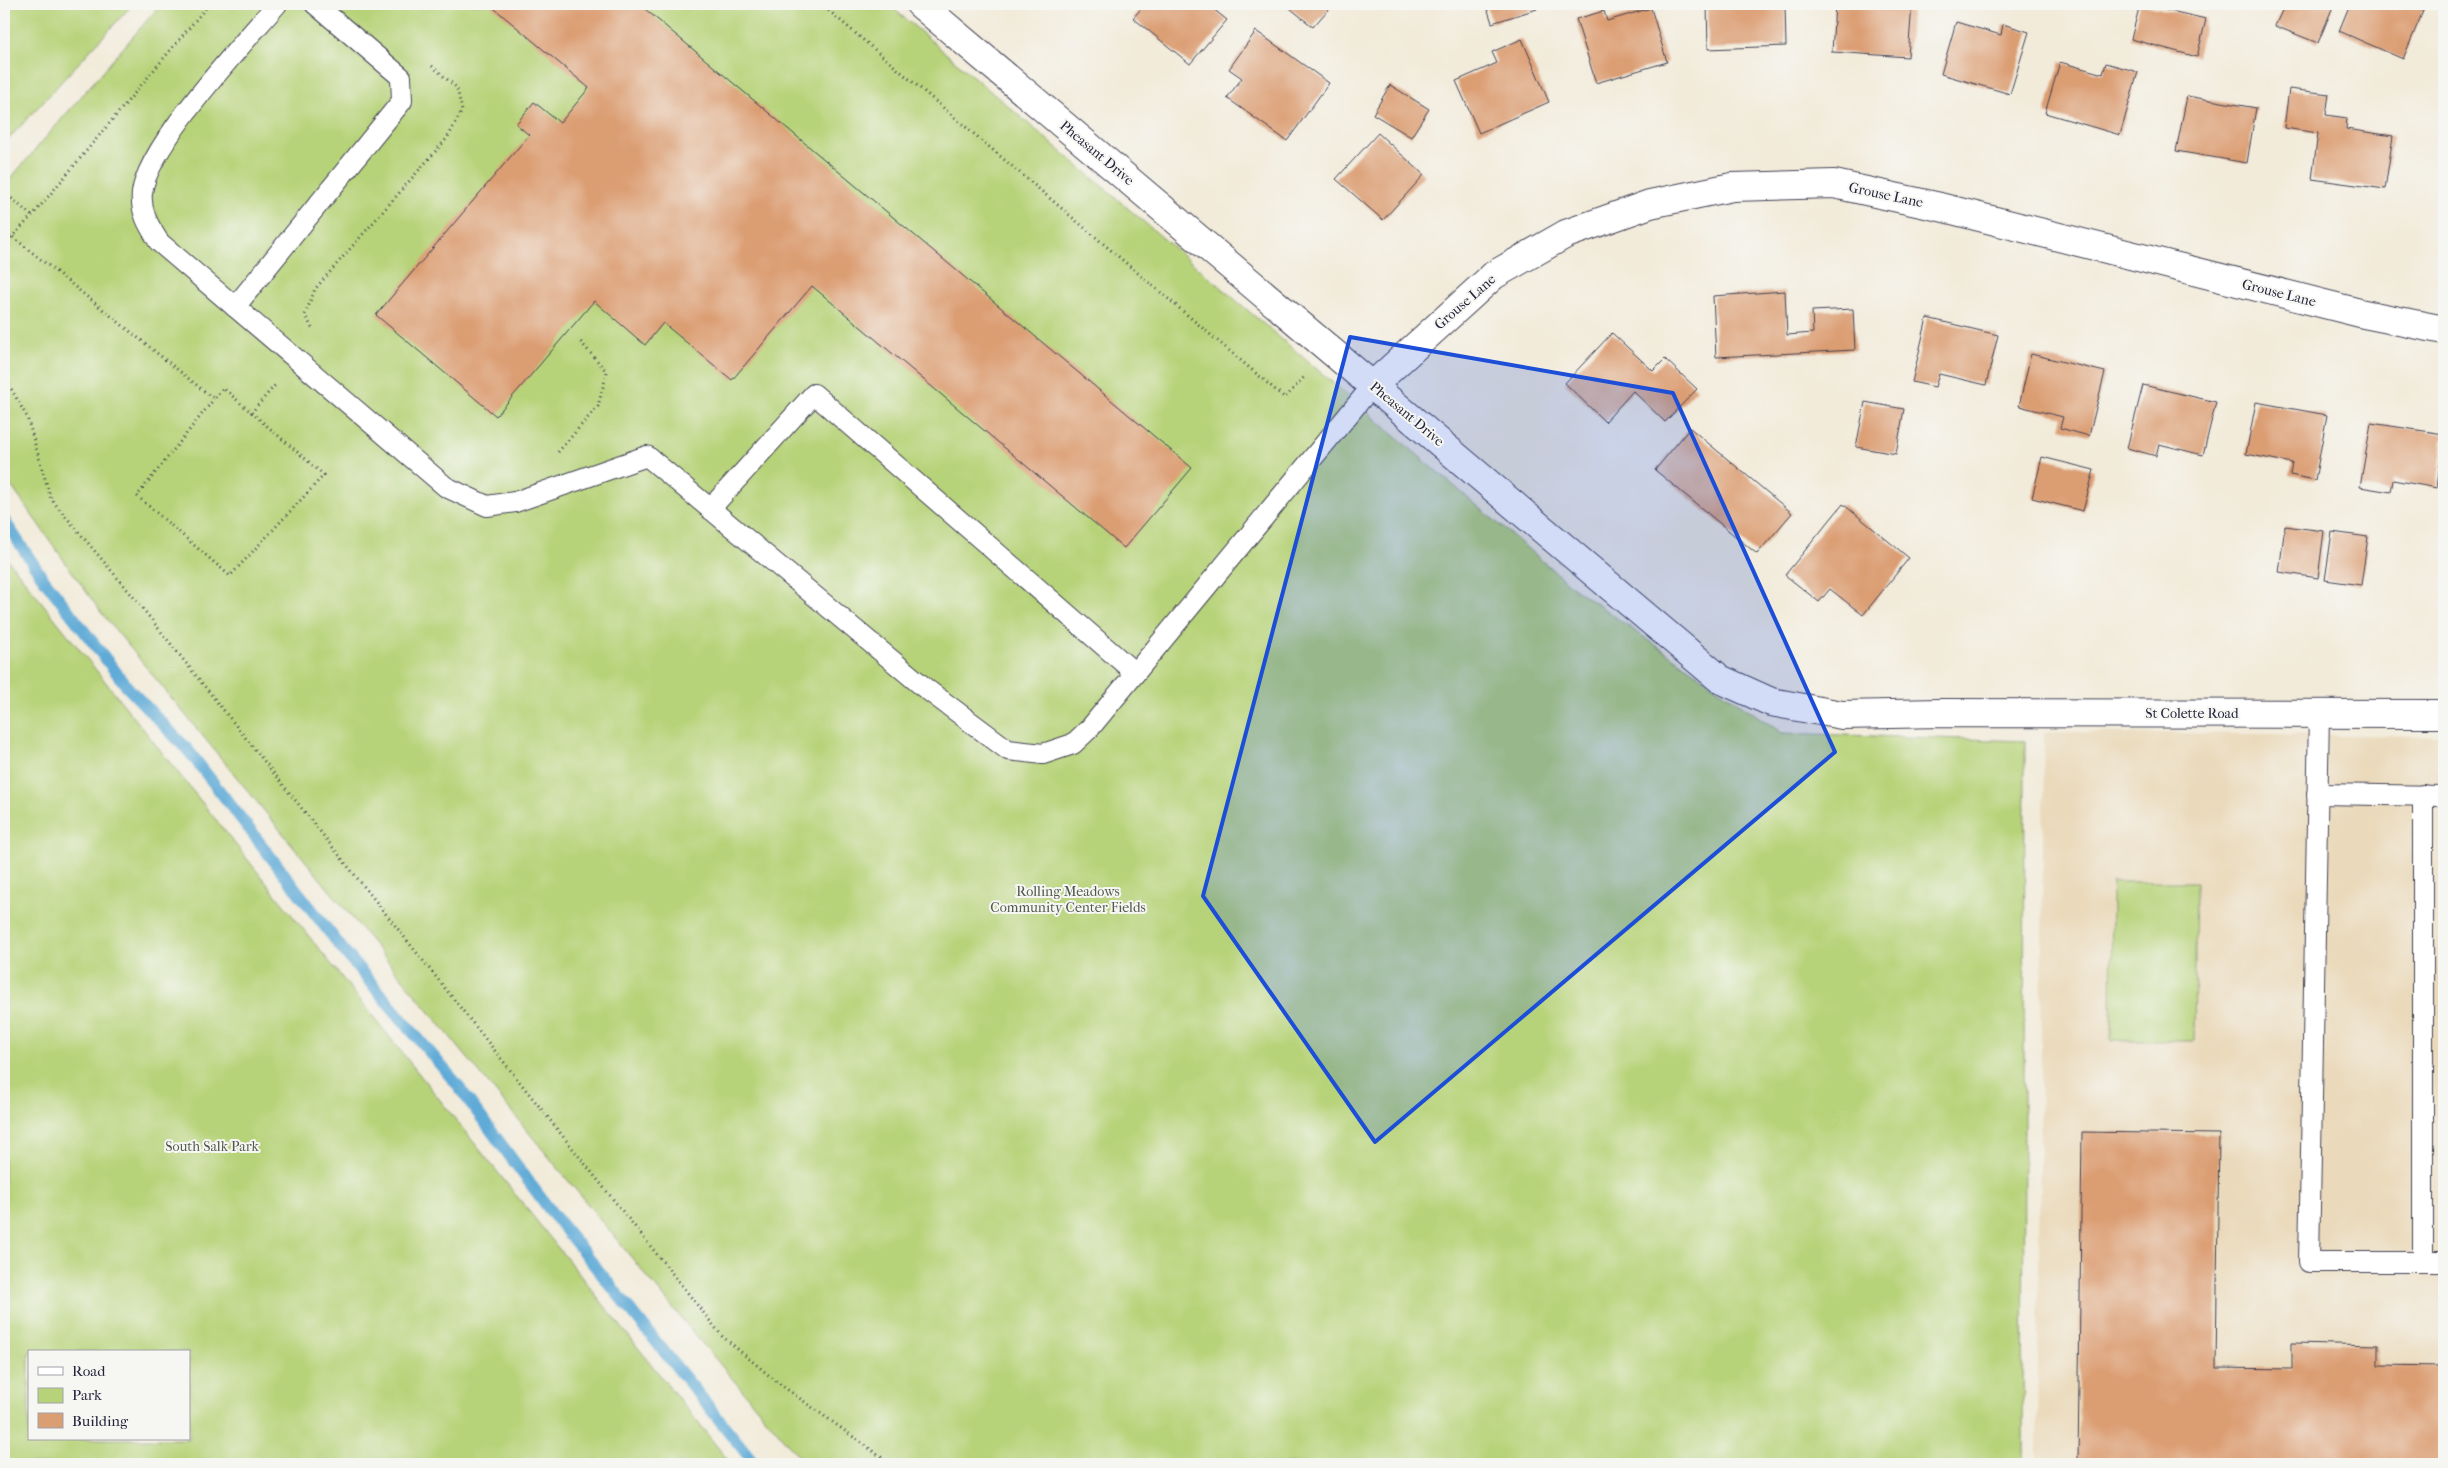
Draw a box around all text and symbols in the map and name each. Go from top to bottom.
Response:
street label: Pheasant Drive [1056,117,1138,189]
street label: Grouse Lane [1847,179,1925,211]
street label: Grouse Lane [1431,271,1499,333]
street label: Grouse Lane [2240,276,2318,310]
street label: Pheasant Drive [1366,378,1448,450]
street label: St Colette Road [2145,705,2239,722]
park label: Rolling Meadows Community Center Fields [990,883,1146,916]
park label: South Salk Park [165,1138,260,1155]
legend [28,1350,190,1440]
text: Road [72,1362,106,1380]
text: Park [72,1386,102,1404]
text: Building [72,1412,129,1430]

